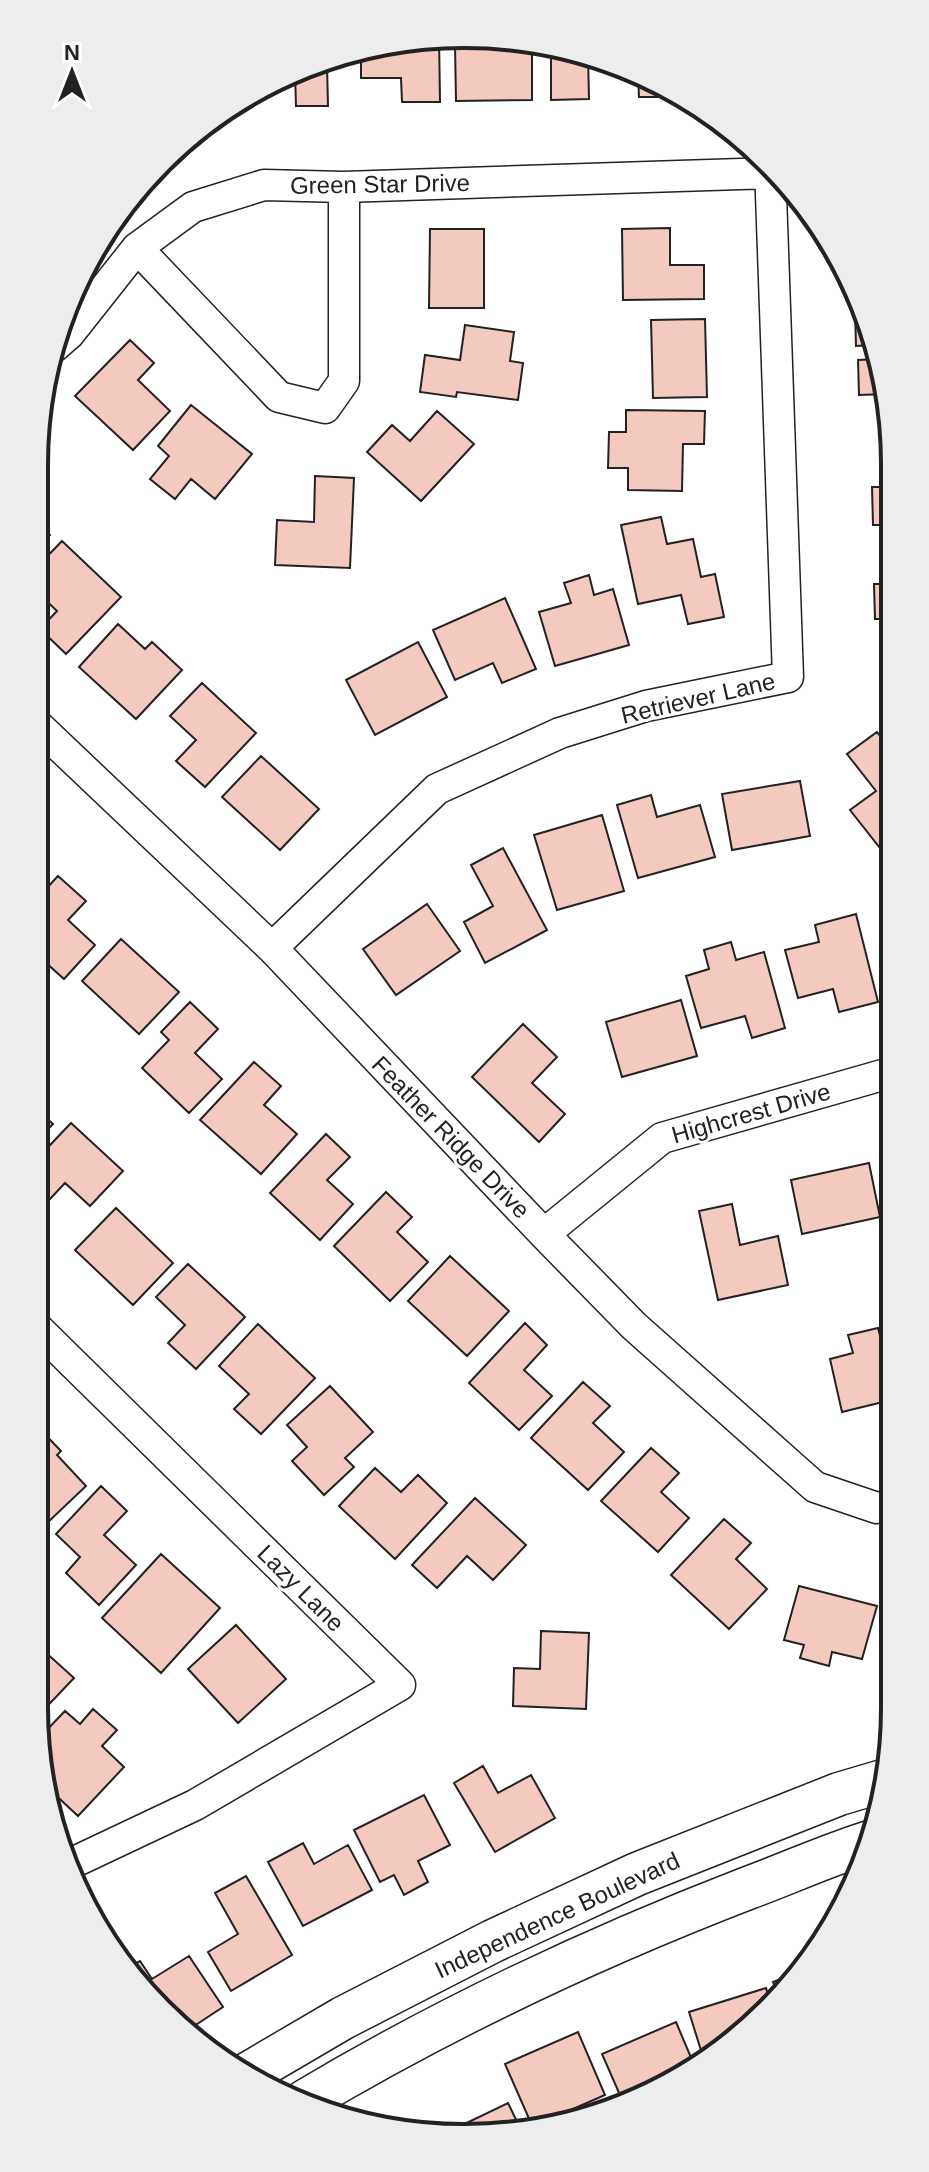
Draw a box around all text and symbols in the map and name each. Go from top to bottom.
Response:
north arrow [32,32,112,112]
text: N [64,40,80,65]
street label: Green Star Drive [290,169,470,199]
street label: Retriever Lane [618,667,778,729]
street label: Feather Ridge Drive [367,1050,535,1224]
street label: Highcrest Drive [668,1077,834,1149]
street label: Lazy Lane [252,1539,350,1637]
street label: Independence Boulevard [430,1846,684,1984]

